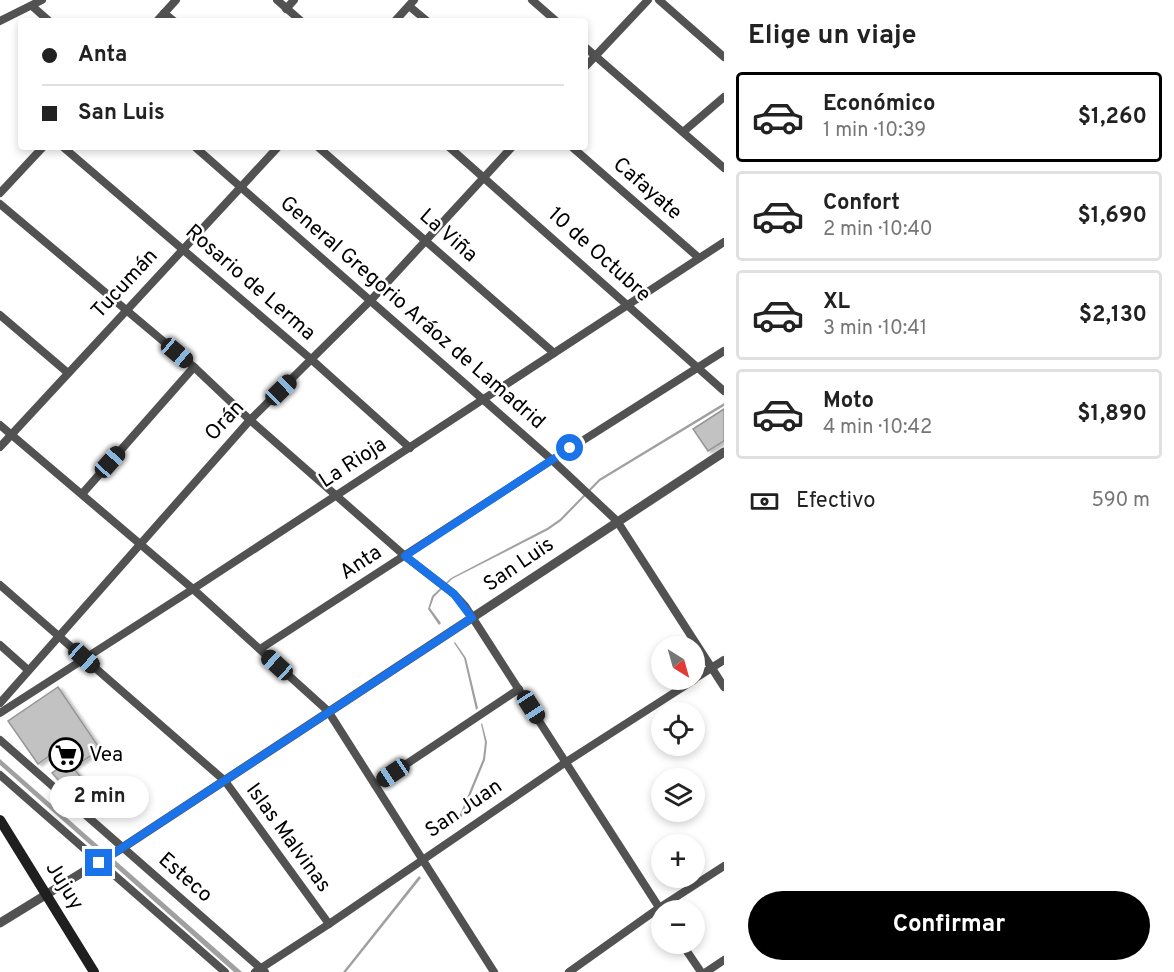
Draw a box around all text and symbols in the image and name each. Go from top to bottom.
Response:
text: Elige un viaje [748,19,917,53]
text: Anta [78,42,127,69]
icon: car [751,90,805,144]
text: Económico [823,91,936,118]
text: San Luis [78,100,165,127]
text: $1,260 [1078,104,1147,131]
text: 1 min · 10:39 [823,118,926,144]
street label: Cafayate [607,152,687,226]
icon: car [751,189,805,243]
street label: General Gregorio Aráoz de Lamadrid [274,190,550,436]
text: Confort [823,190,900,217]
street label: 10 de Octubre [542,202,656,308]
street label: La Viña [413,203,483,269]
text: $1,690 [1078,203,1147,230]
text: 2 min · 10:40 [823,217,933,243]
street label: Rosario de Lerma [179,219,321,347]
street label: Tucumán [86,243,164,325]
icon: car [751,288,805,342]
text: XL [823,289,850,316]
text: $2,130 [1079,302,1147,329]
text: 3 min · 10:41 [823,316,927,342]
car [157,335,197,371]
car [262,371,300,409]
icon: car [751,387,805,441]
text: Moto [823,388,874,415]
street label: Orán [199,395,251,447]
text: $1,890 [1077,401,1147,428]
text: 4 min · 10:42 [823,415,932,441]
street label: La Rioja [314,431,392,495]
route start [556,434,583,461]
car [91,443,129,481]
icon: cash [748,485,781,518]
text: Efectivo [796,488,876,515]
text: 590 m [1092,488,1150,514]
street label: San Luis [479,532,559,598]
street label: Anta [335,540,387,586]
north arrow [651,636,705,690]
map controls [651,636,705,954]
car [65,639,103,677]
car [258,646,296,684]
car [514,687,548,727]
button: locate [651,702,705,756]
supermarket icon: Vea [48,737,84,773]
place label: Vea [89,742,123,769]
car [373,755,413,791]
button: layers [651,768,705,822]
street label: San Juan [420,773,508,845]
callout: 2 min [50,776,148,818]
street label: Islas Malvinas [239,778,337,898]
text: 2 min [73,784,126,810]
button: + [651,834,705,888]
street label: Esteco [152,847,218,909]
route end [85,849,112,876]
street label: Jujuy [39,857,89,915]
button: Confirmar [748,891,1150,960]
button: − [651,900,705,954]

